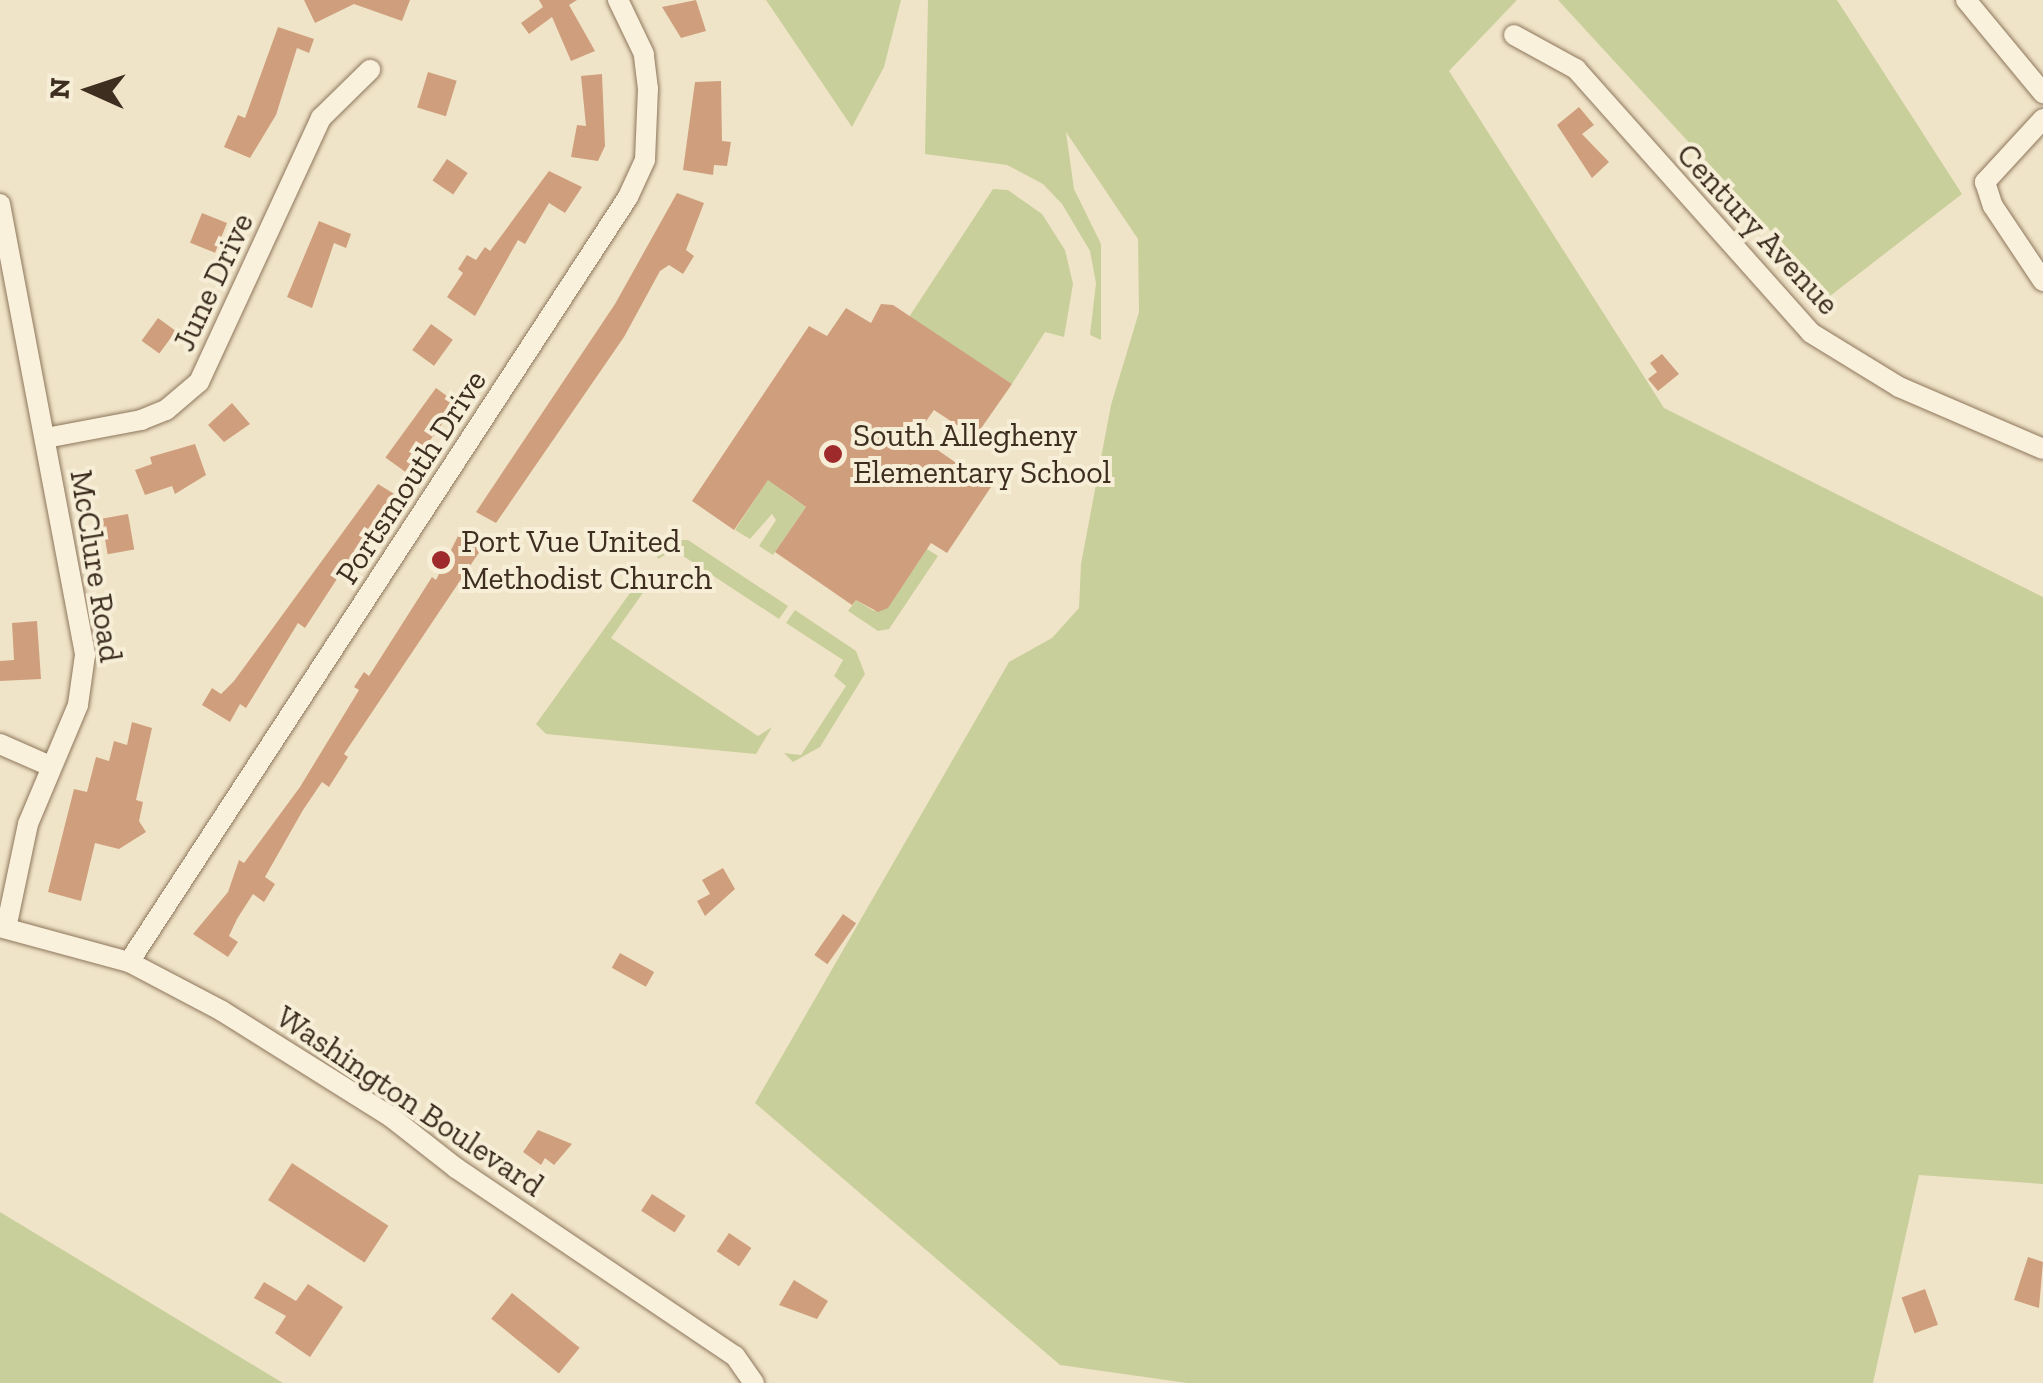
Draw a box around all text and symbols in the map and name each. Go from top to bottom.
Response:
north arrow [40,40,140,140]
text: N [43,77,77,100]
street label: Century Avenue [1668,135,1848,323]
street label: June Drive [164,207,262,357]
street label: Portsmouth Drive [327,363,495,591]
place label: South Allegheny Elementary School [853,417,1112,492]
marker: South Allegheny Elementary School [822,443,844,465]
street label: McClure Road [62,467,130,665]
place label: Port Vue United Methodist Church [461,523,712,598]
marker: Port Vue United Methodist Church [430,549,452,571]
street label: Washington Boulevard [269,997,551,1205]

